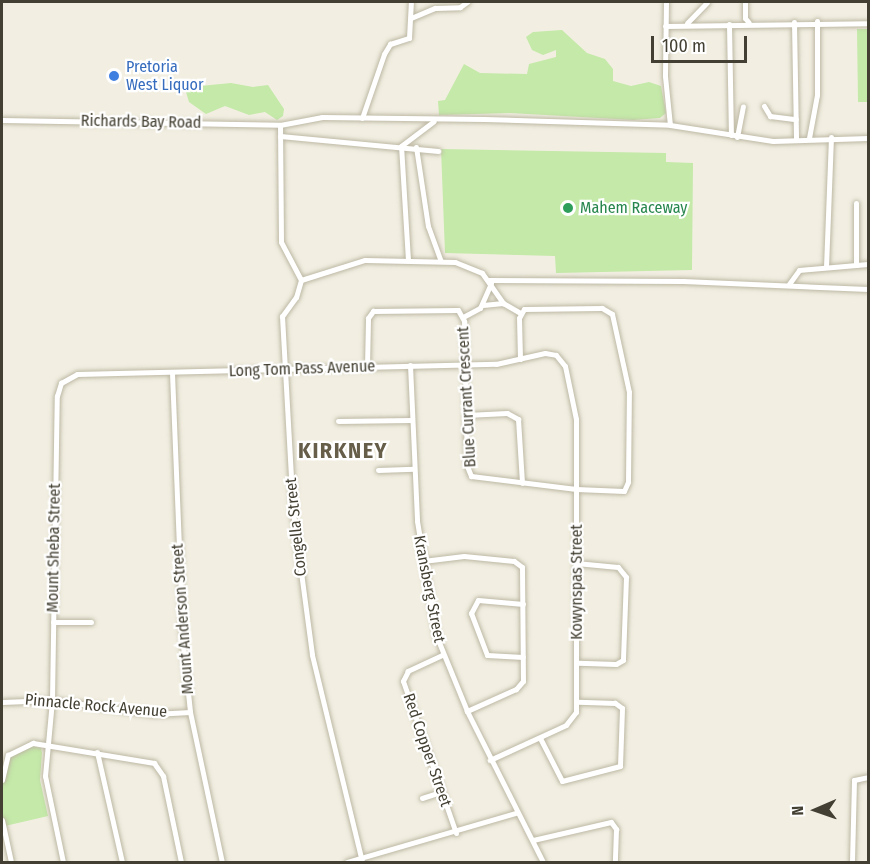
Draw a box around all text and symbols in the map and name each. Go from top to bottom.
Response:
scale bar [654,24,750,62]
text: 100 m [662,35,706,57]
place label: Pretoria West Liquor [126,57,204,95]
marker: Pretoria West Liquor [107,69,121,83]
street label: Richards Bay Road [81,111,201,133]
place label: Mahem Raceway [580,198,687,218]
marker: Mahem Raceway [561,201,575,215]
street label: Blue Currant Crescent [454,326,480,468]
street label: Long Tom Pass Avenue [228,357,376,381]
district label: KIRKNEY [298,438,388,464]
street label: Congella Street [281,477,311,577]
street label: Mount Sheba Street [43,483,65,613]
street label: Kowynspas Street [567,524,587,640]
street label: Kransberg Street [409,534,449,644]
street label: Mount Anderson Street [168,543,198,695]
street label: Pinnacle Rock Avenue [24,690,168,722]
street label: Red Copper Street [399,691,455,809]
north arrow [786,780,846,840]
text: N [788,806,807,816]

